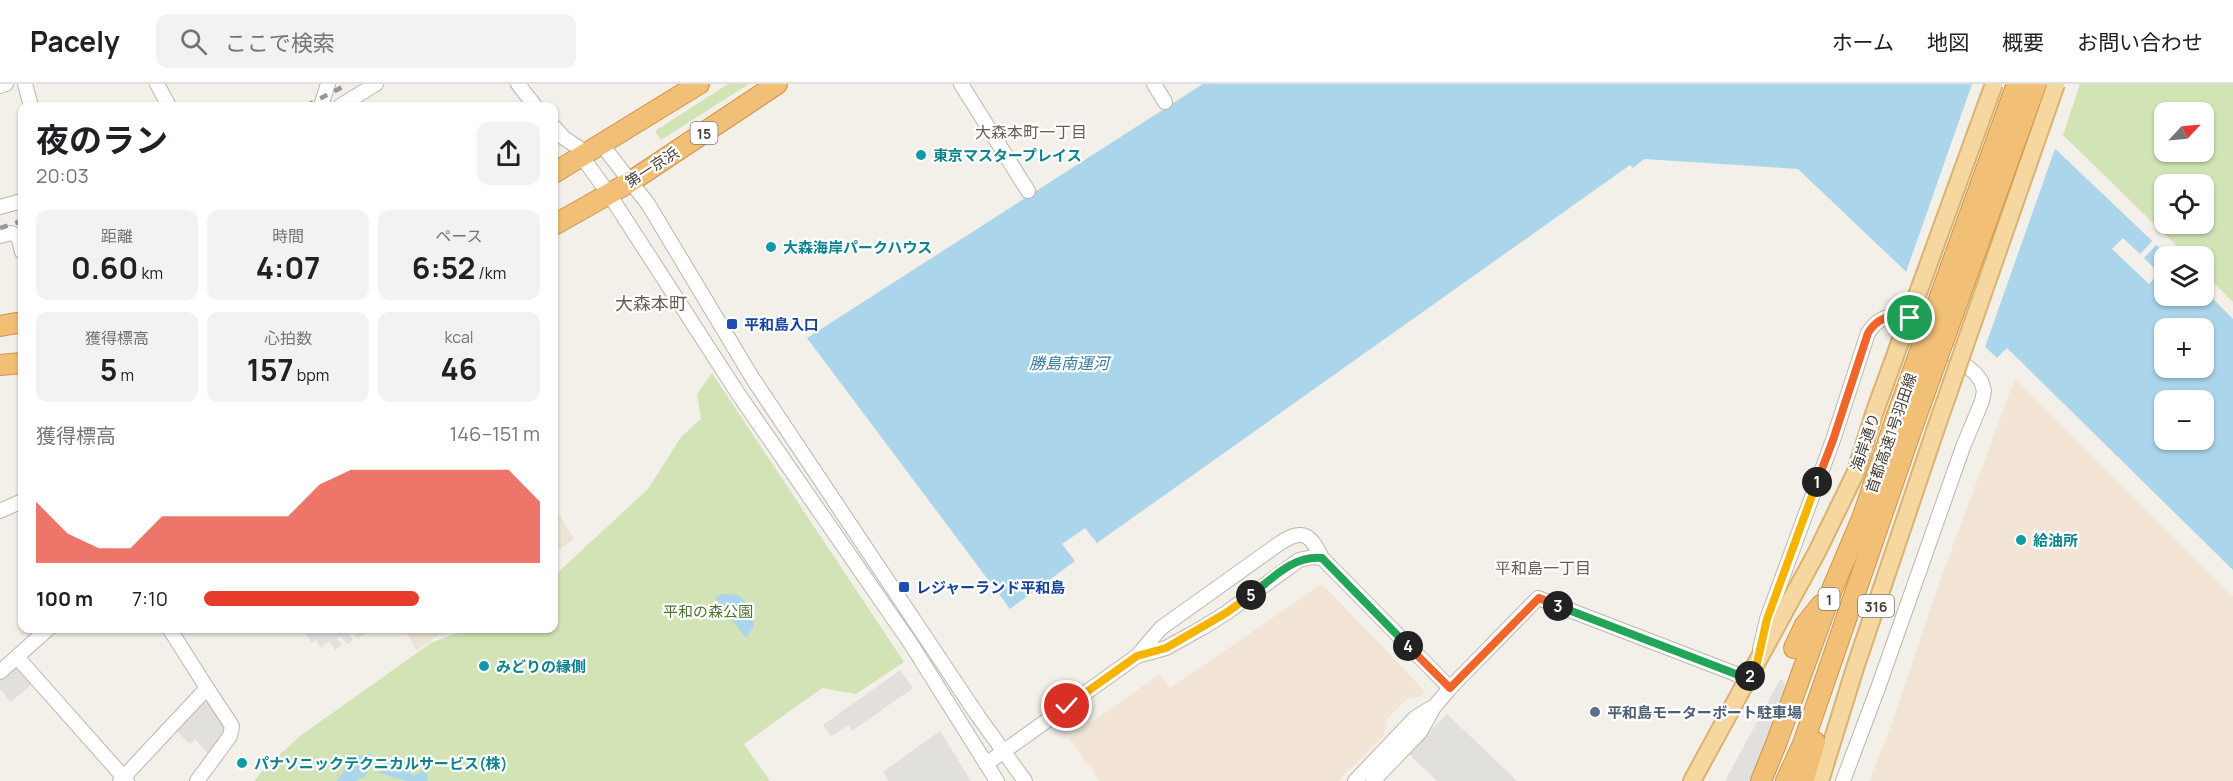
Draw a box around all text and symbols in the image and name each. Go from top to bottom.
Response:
search box [156,14,576,68]
text: Pacely [30,22,120,60]
icon: search [177,25,210,58]
text: ここで検索 [225,28,335,58]
text: ホーム [1832,28,1894,56]
text: 地図 [1927,28,1969,56]
text: 概要 [2002,28,2044,56]
text: お問い合わせ [2077,28,2203,56]
north arrow [2154,102,2214,162]
map controls [2154,102,2214,450]
text: 夜のラン [36,117,168,162]
district label: 大森本町一丁目 [975,121,1087,143]
button: share [477,122,540,185]
road number: 15 [690,122,718,144]
street label: 第一京浜 [621,142,683,192]
place label: 東京マスタープレイス [933,145,1082,166]
marker: 東京マスタープレイス [914,148,928,162]
text: 20:03 [36,162,89,189]
button: locate [2154,174,2214,234]
text: 距離 [101,225,133,247]
text: 時間 [272,225,304,247]
text: ペース [435,225,483,247]
place label: 大森海岸パークハウス [783,237,932,258]
marker: 大森海岸パークハウス [764,240,778,254]
button: layers [2154,246,2214,306]
text: 0.60 [71,247,138,288]
text: 4:07 [256,247,320,288]
text: 6:52 [412,247,475,288]
text: km [138,262,163,284]
text: /km [475,262,506,284]
district label: 大森本町 [615,291,687,315]
pin [1884,292,1935,343]
icon: arrive [1893,301,1926,334]
place label: 平和島入口 [744,314,819,335]
marker: 平和島入口 [725,317,739,331]
button: + [2154,318,2214,378]
text: kcal [444,326,474,348]
text: 獲得標高 [85,327,149,349]
text: 心拍数 [264,327,312,349]
text: 46 [441,348,477,389]
text: 5 [100,349,117,390]
text: 157 [247,349,294,390]
water label: 勝島南運河 [1029,352,1112,374]
text: m [117,364,134,386]
text: bpm [294,364,329,386]
street label: 首都高速1号羽田線 [1861,370,1921,496]
button: − [2154,390,2214,450]
street label: 海岸通り [1845,410,1885,474]
text: 146–151 m [449,420,540,447]
text: 獲得標高 [36,422,116,449]
pin: 1 [1802,467,1832,497]
text: 1 [1813,471,1821,493]
place label: 給油所 [2033,530,2078,551]
marker: 給油所 [2014,533,2028,547]
district label: 平和島一丁目 [1495,557,1591,579]
place label: レジャーランド平和島 [916,577,1065,598]
marker: レジャーランド平和島 [897,580,911,594]
pin: 5 [1236,580,1266,610]
text: 5 [1246,584,1256,606]
text: 100 m [36,585,93,612]
text: 7:10 [132,585,168,612]
road number: 1 [1818,588,1840,610]
pin: 3 [1543,591,1573,621]
text: 3 [1553,595,1563,617]
road number: 316 [1858,595,1894,617]
park label: 平和の森公園 [663,601,753,622]
pin: 4 [1393,631,1423,661]
text: 4 [1403,635,1413,657]
place label: みどりの縁側 [496,656,586,677]
marker: みどりの縁側 [477,659,491,673]
pin: 2 [1735,661,1765,691]
text: 2 [1745,665,1755,687]
pin [1041,680,1092,731]
icon: check [1050,689,1083,722]
place label: 平和島モーターボート駐車場 [1607,702,1802,723]
marker: 平和島モーターボート駐車場 [1588,705,1602,719]
place label: パナソニックテクニカルサービス(株) [254,753,508,774]
marker: パナソニックテクニカルサービス(株) [235,756,249,770]

